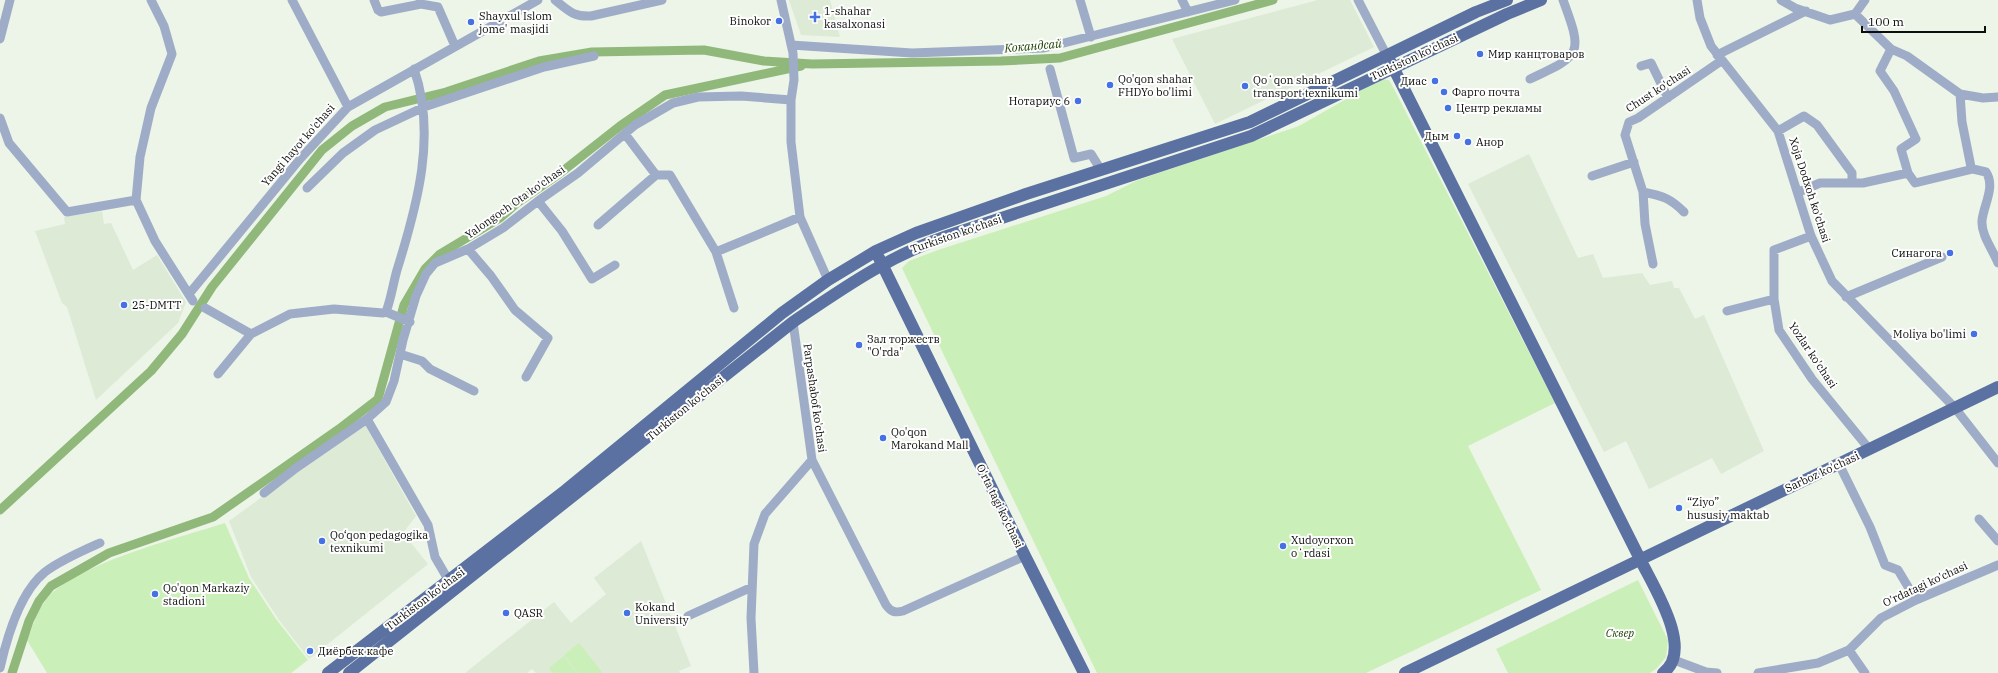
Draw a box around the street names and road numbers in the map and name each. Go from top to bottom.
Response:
street label: Turkiston ko'chasi [1368,30,1461,84]
street label: Chust ko'chasi [1623,63,1694,115]
street label: Yangi hayot ko'chasi [258,101,338,189]
street label: Xoja Dodxoh ko'chasi [1786,136,1834,245]
street label: Yalongoch Ota ko'chasi [462,162,568,242]
street label: Turkiston ko'chasi [909,212,1004,256]
street label: Yozlar ko'chasi [1786,319,1841,391]
street label: Parpashabof ko'chasi [800,343,830,454]
street label: Turkiston ko'chasi [643,372,727,444]
street label: Sarboz ko'chasi [1783,448,1862,495]
street label: O'rta tagi ko'chasi [974,462,1027,551]
street label: O'rdatagi ko'chasi [1880,558,1970,610]
street label: Turkiston ko'chasi [383,564,468,633]

